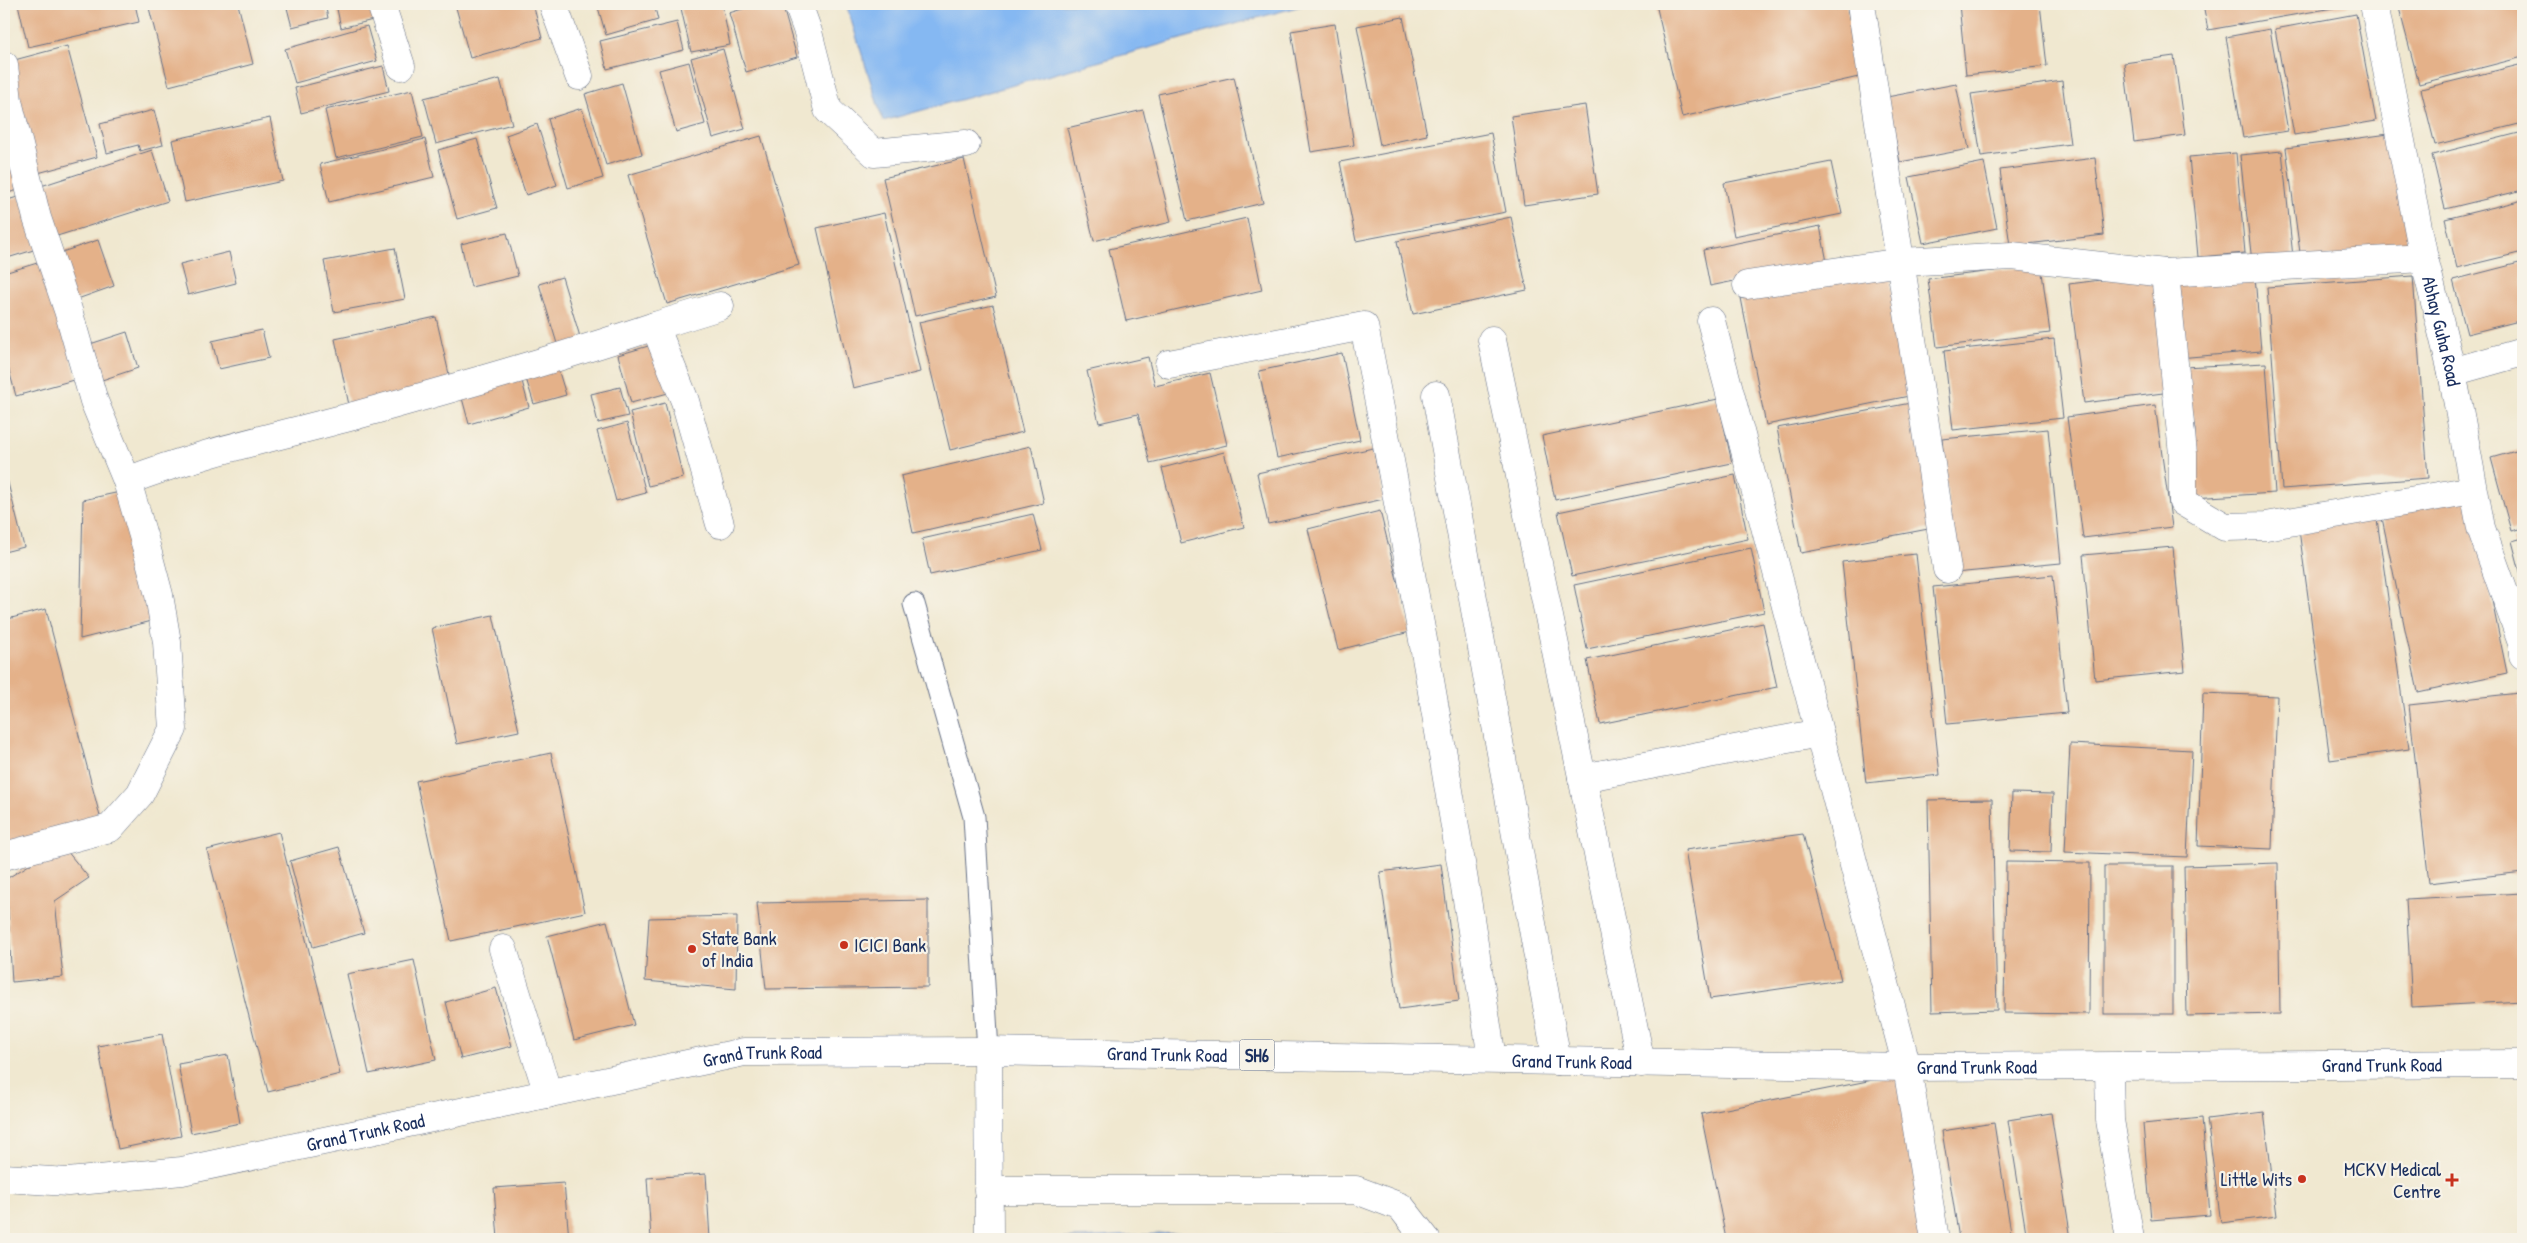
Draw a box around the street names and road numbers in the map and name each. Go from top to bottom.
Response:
street label: Abhay Guha Road [2416,273,2467,389]
street label: Grand Trunk Road [700,1039,823,1073]
street label: Grand Trunk Road [1107,1040,1228,1068]
road number: SH6 [1240,1040,1274,1070]
street label: Grand Trunk Road [1511,1047,1633,1075]
street label: Grand Trunk Road [2322,1051,2442,1078]
street label: Grand Trunk Road [1917,1053,2037,1080]
street label: Grand Trunk Road [304,1107,427,1157]

